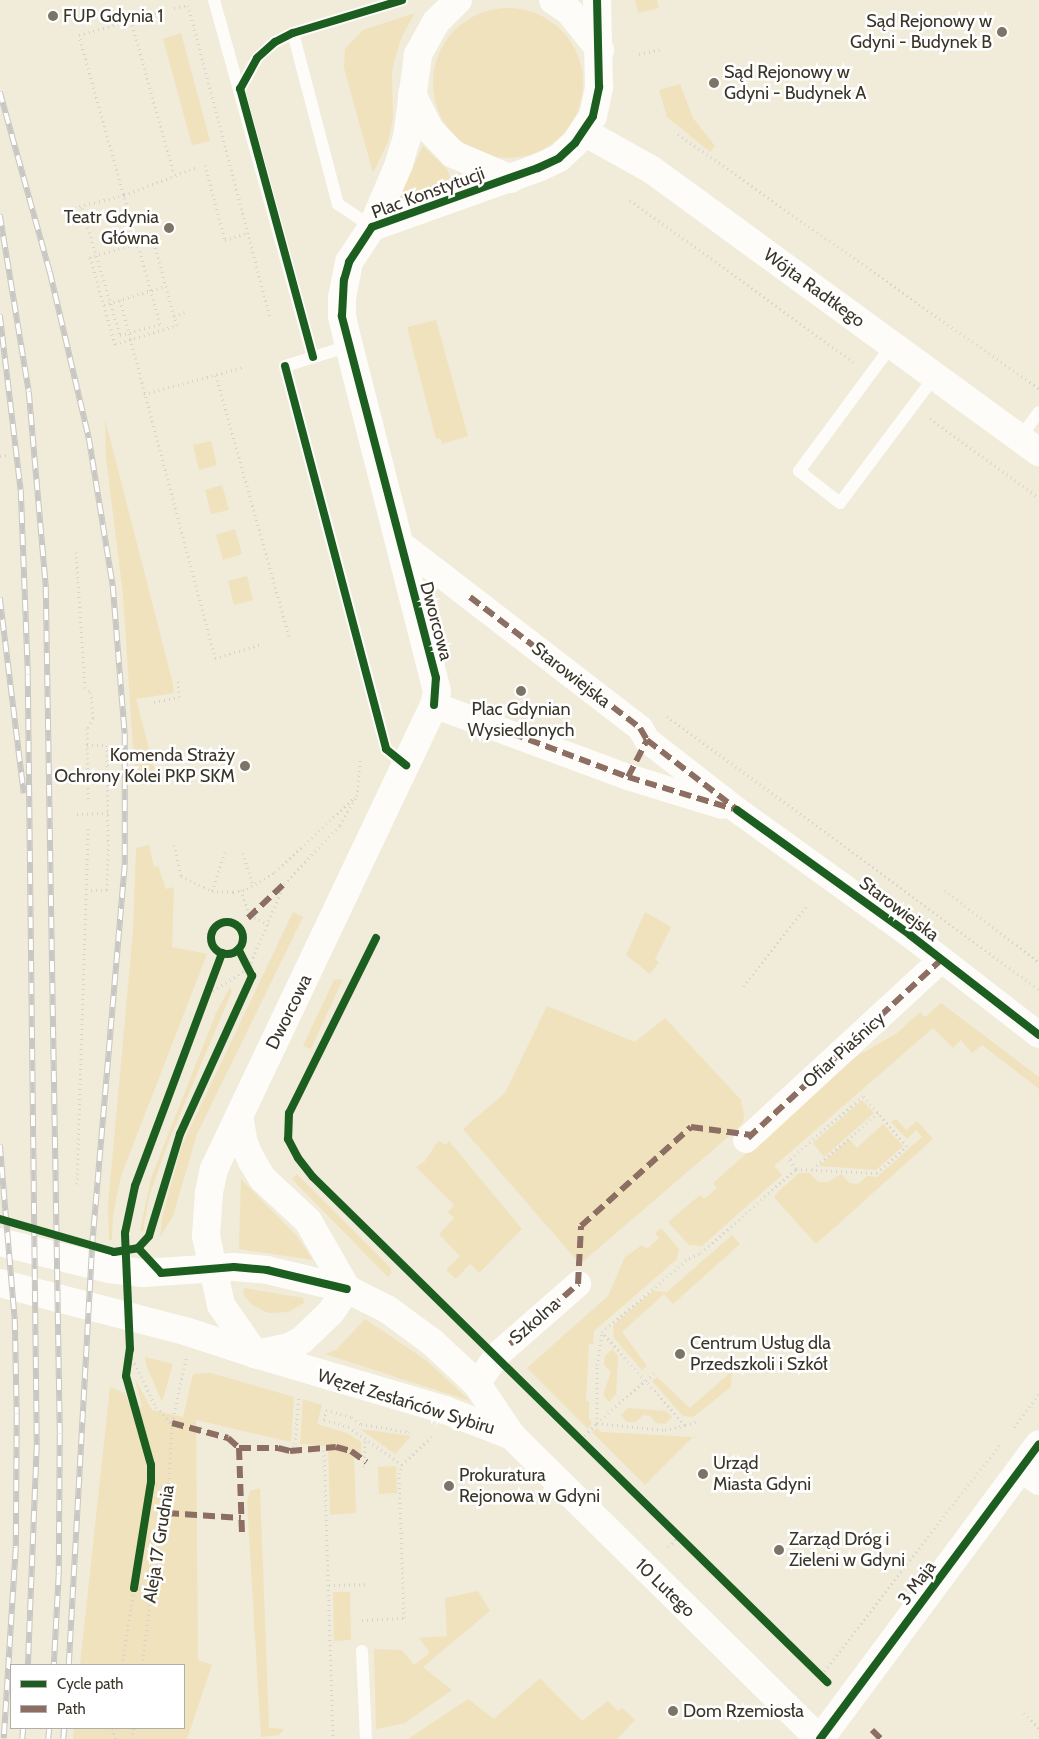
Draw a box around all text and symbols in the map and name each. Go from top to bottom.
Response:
place label: FUP Gdynia 1 [63,5,163,27]
marker: FUP Gdynia 1 [47,10,59,22]
place label: Sąd Rejonowy w Gdyni - Budynek B [850,11,992,54]
marker: Sąd Rejonowy w Gdyni - Budynek B [996,26,1008,38]
place label: Sąd Rejonowy w Gdyni - Budynek A [724,62,866,104]
marker: Sąd Rejonowy w Gdyni - Budynek A [708,77,720,89]
street label: Plac Konstytucji [369,163,487,223]
place label: Teatr Gdynia Główna [64,207,159,250]
marker: Teatr Gdynia Główna [163,222,175,234]
street label: Wójta Radtkego [759,244,869,332]
street label: Dworcowa [415,579,457,663]
street label: Starowiejska [527,637,615,713]
marker: Plac Gdynian Wysiedlonych [515,685,527,697]
place label: Plac Gdynian Wysiedlonych [467,699,575,742]
place label: Komenda Straży Ochrony Kolei PKP SKM [54,745,235,788]
marker: Komenda Straży Ochrony Kolei PKP SKM [239,760,251,772]
street label: Starowiejska [855,872,943,946]
street label: Dworcowa [262,971,316,1053]
street label: Ofiar Piaśnicy [798,1007,890,1093]
street label: Szkolna [506,1293,564,1349]
place label: Centrum Usług dla Przedszkoli i Szkół [690,1333,831,1376]
marker: Centrum Usług dla Przedszkoli i Szkół [674,1348,686,1360]
street label: Węzeł Zesłańców Sybiru [315,1365,497,1439]
place label: Urząd Miasta Gdyni [713,1453,811,1496]
place label: Prokuratura Rejonowa w Gdyni [459,1465,600,1508]
marker: Urząd Miasta Gdyni [697,1468,709,1480]
marker: Prokuratura Rejonowa w Gdyni [443,1480,455,1492]
street label: Aleja 17 Grudnia [139,1483,179,1605]
place label: Zarząd Dróg i Zieleni w Gdyni [789,1529,905,1572]
marker: Zarząd Dróg i Zieleni w Gdyni [773,1544,785,1556]
street label: 10 Lutego [631,1554,699,1622]
street label: 3 Maja [894,1557,940,1609]
legend [10,1664,185,1729]
text: Cycle path [57,1675,123,1693]
text: Path [57,1700,86,1718]
place label: Dom Rzemiosła [683,1700,804,1722]
marker: Dom Rzemiosła [667,1705,679,1717]

